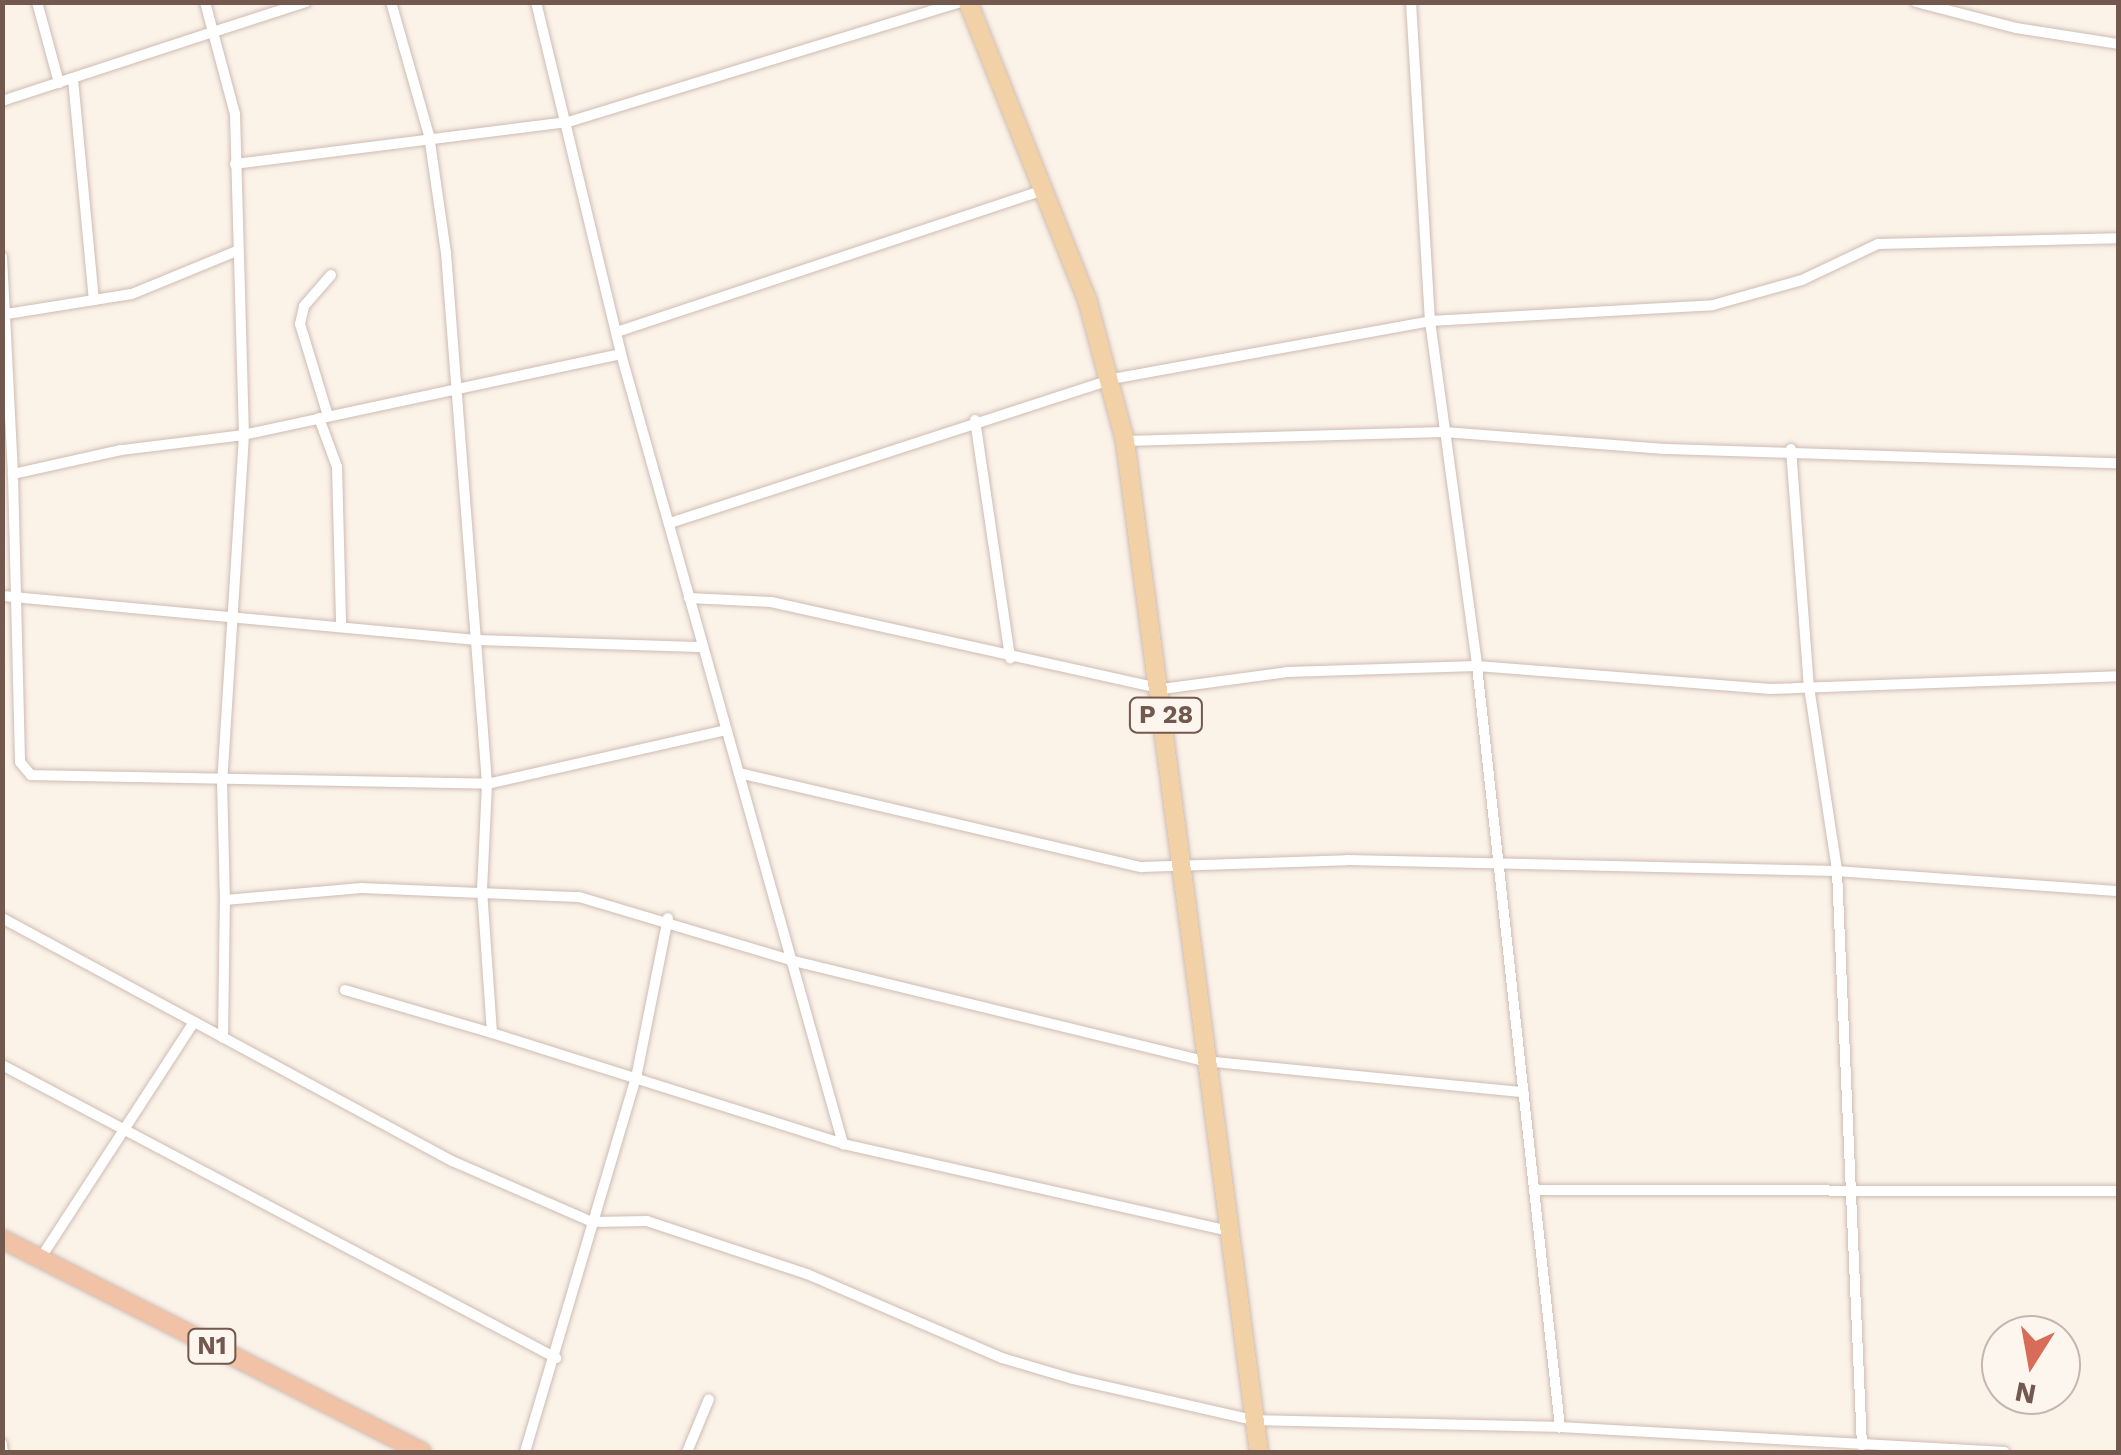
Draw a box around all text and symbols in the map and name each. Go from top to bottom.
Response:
road number: P 28 [1128,695,1204,735]
north arrow [1981,1315,2081,1415]
road number: N1 [187,1326,237,1366]
text: N [2012,1375,2039,1411]

